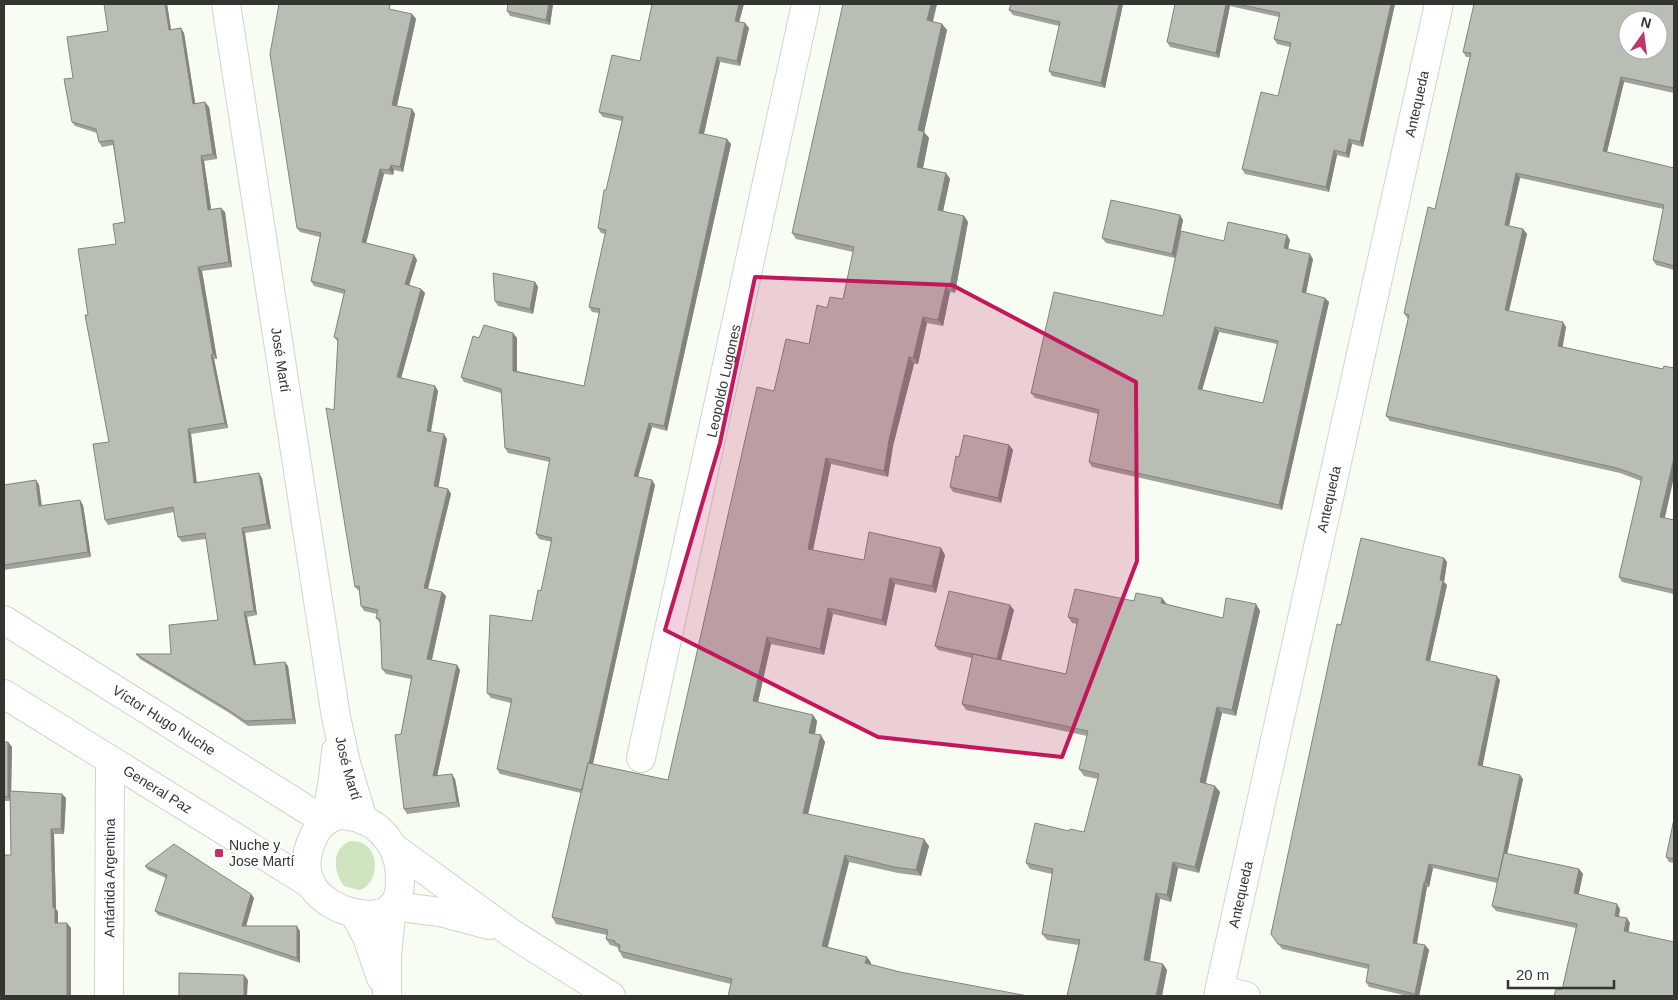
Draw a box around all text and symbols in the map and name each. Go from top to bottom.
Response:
north arrow [1618,10,1668,60]
text: N [1639,13,1653,31]
street label: Antequeda [1402,69,1432,139]
street label: Leopoldo Lugones [703,323,744,439]
street label: José Martí [268,326,294,393]
street label: Antequeda [1314,464,1344,534]
street label: Víctor Hugo Nuche [110,682,219,759]
street label: José Martí [332,735,365,802]
street label: General Paz [121,762,195,817]
street label: Antártida Argentina [101,818,118,938]
place label: Nuche y Jose Martí [229,837,294,869]
marker: Nuche y Jose Martí [213,847,225,859]
street label: Antequeda [1225,859,1256,929]
scale bar [1508,958,1614,990]
text: 20 m [1516,966,1549,983]

